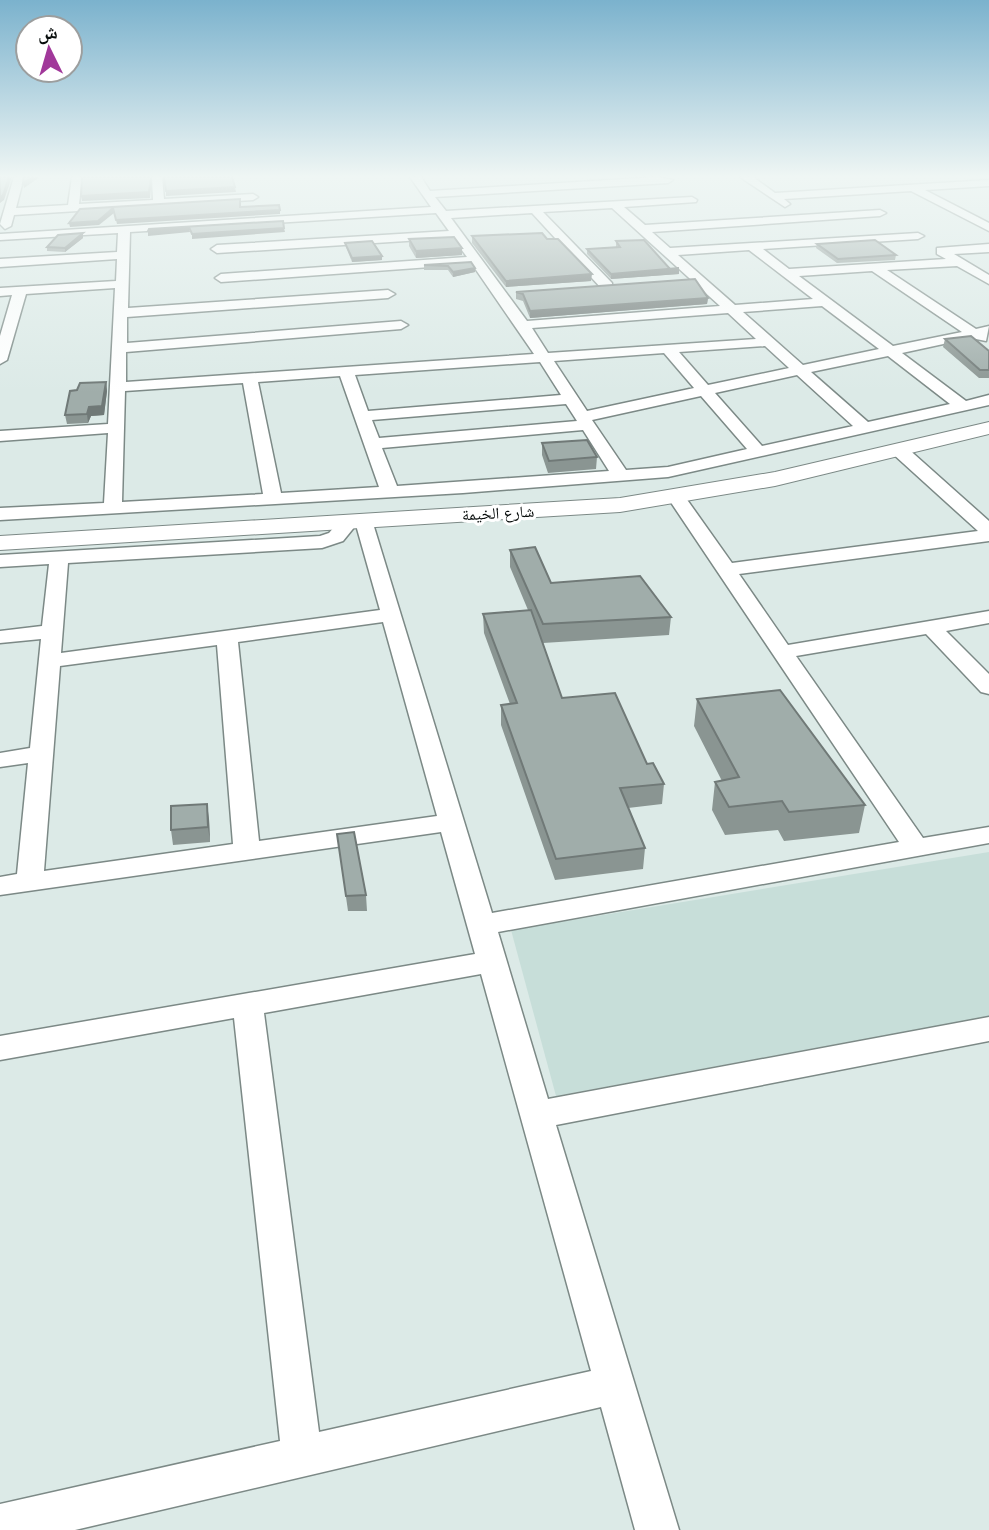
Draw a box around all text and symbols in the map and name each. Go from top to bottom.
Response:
north arrow [14,14,84,84]
text: ش [37,21,59,45]
street label: شارع الخيمة [461,503,535,525]

